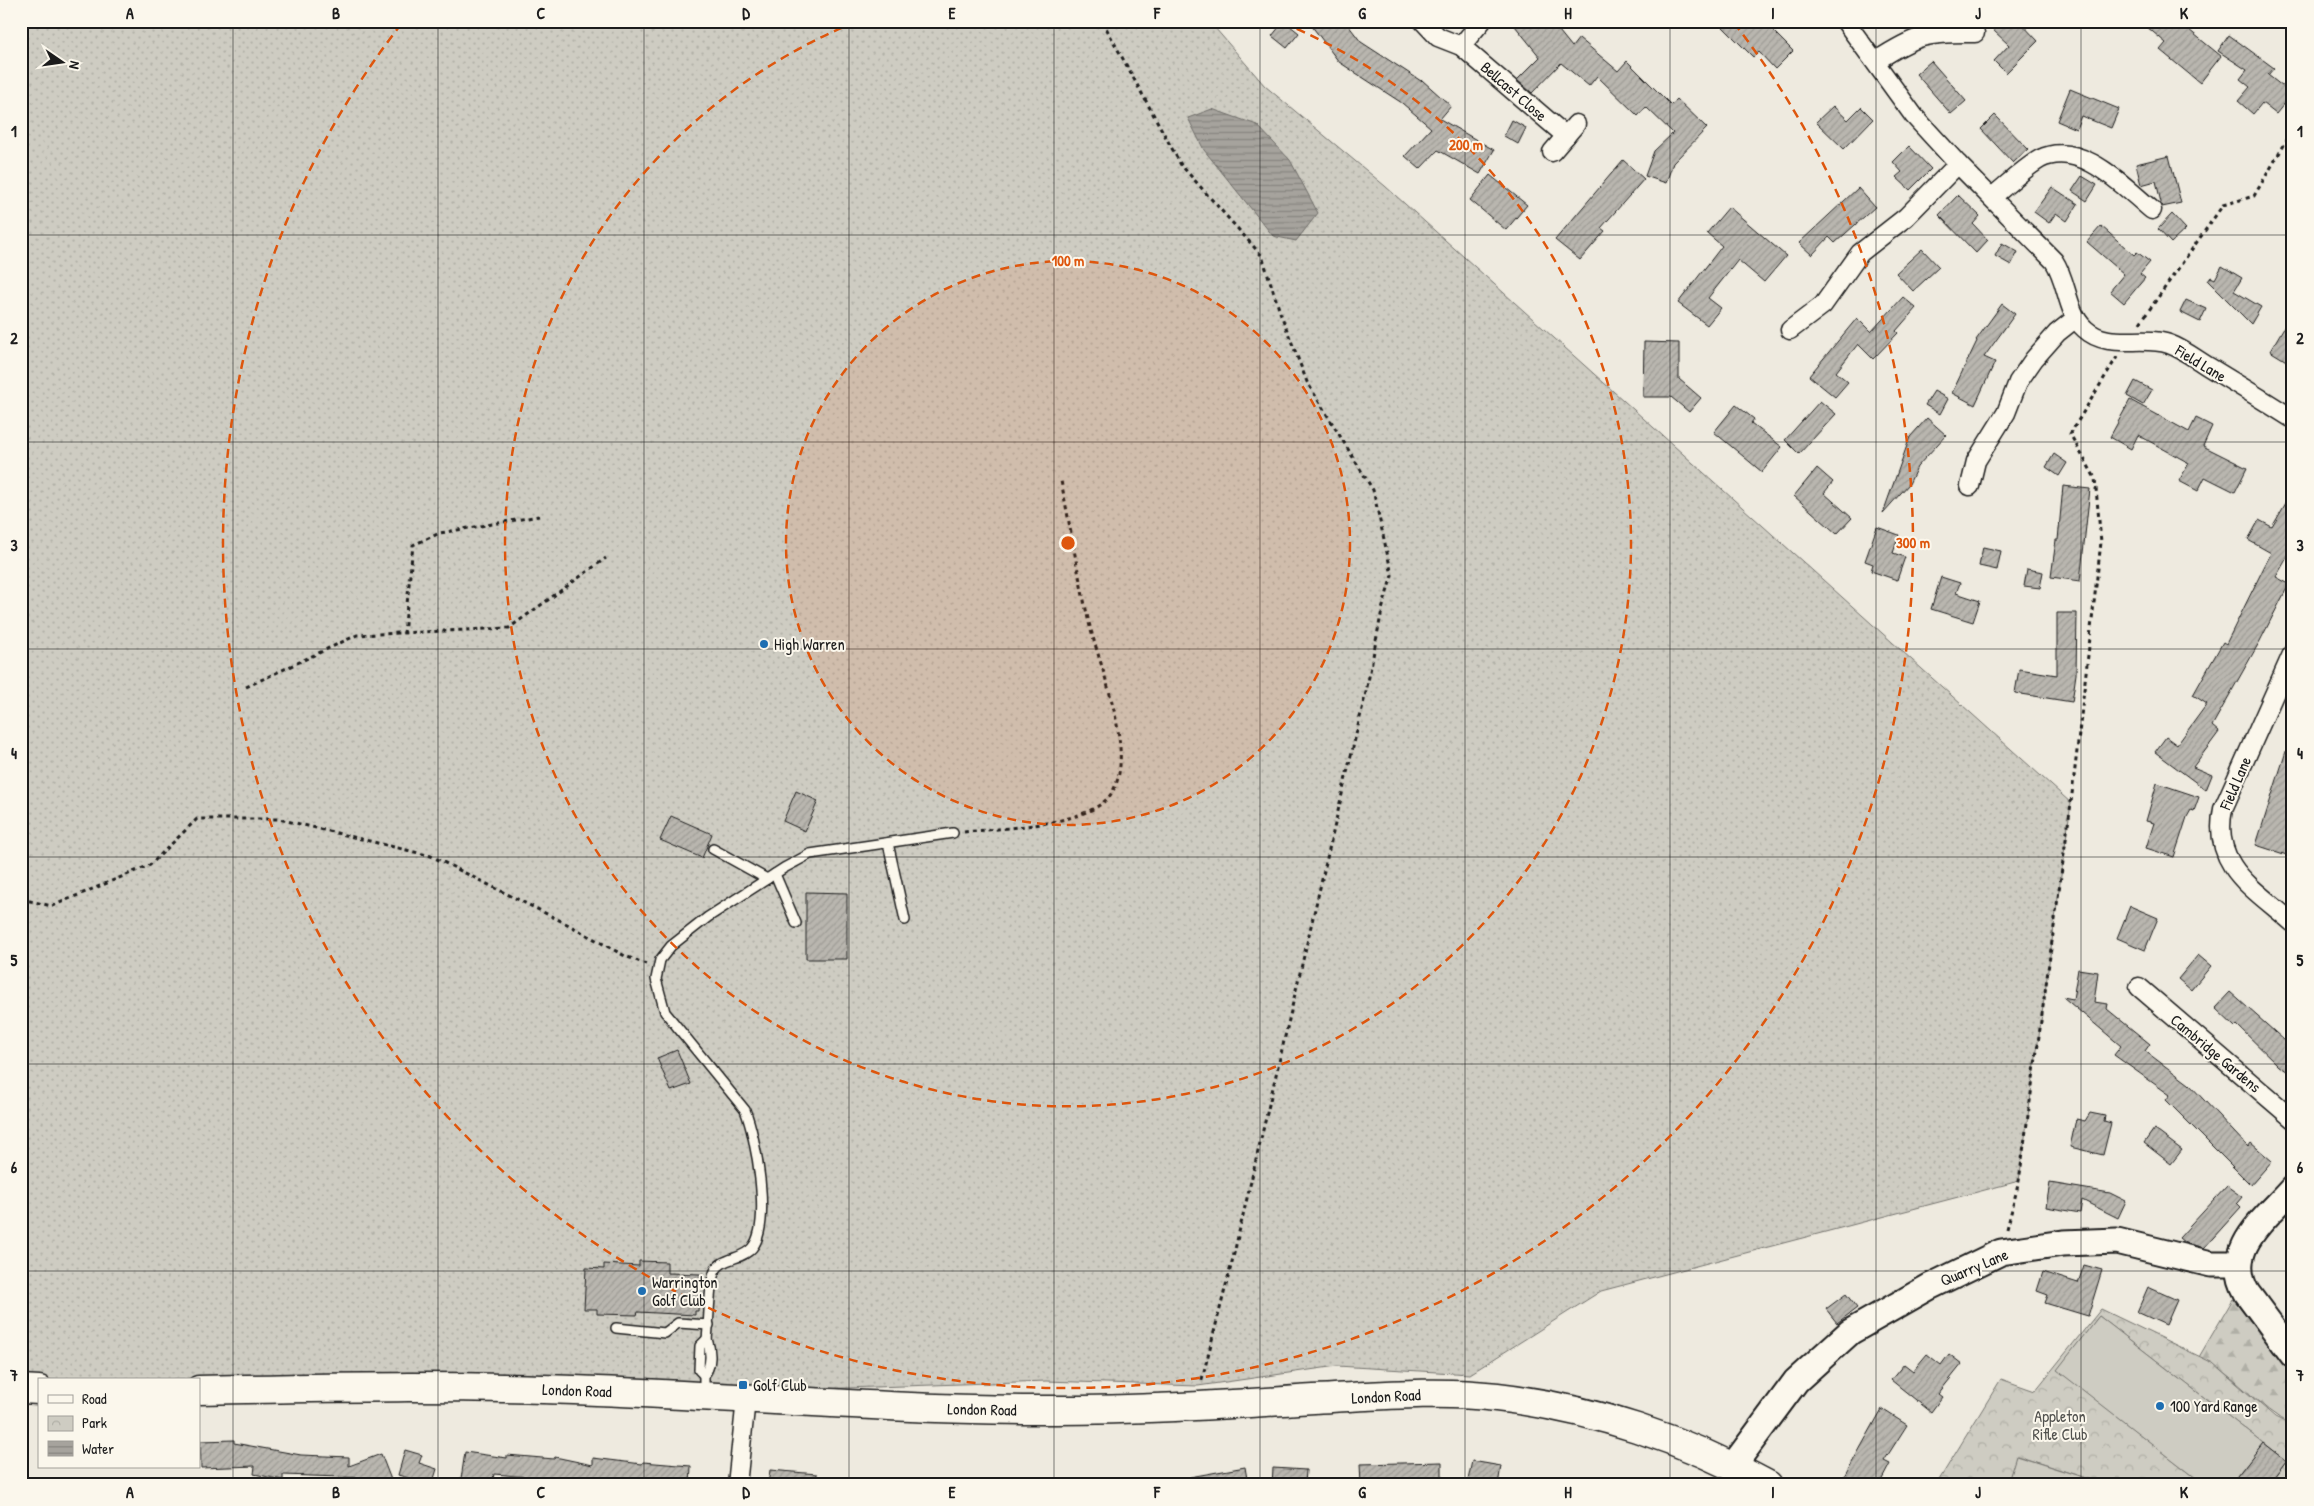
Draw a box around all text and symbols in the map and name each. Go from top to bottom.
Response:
text: A [126,2,134,24]
text: B [332,2,340,24]
text: C [537,2,546,24]
text: D [742,2,750,24]
text: E [948,2,956,24]
text: F [1153,2,1161,24]
text: G [1358,2,1366,24]
text: H [1564,2,1572,24]
text: I [1771,2,1775,24]
text: J [1975,2,1981,24]
text: K [2180,2,2189,24]
north arrow [38,38,88,88]
street label: Bellcast Close [1476,56,1552,126]
text: N [65,59,85,71]
text: 1 [11,120,17,142]
text: 1 [2297,120,2303,142]
text: 200 m [1449,134,1483,155]
text: 100 m [1052,250,1084,271]
text: 2 [10,327,18,349]
text: 2 [2296,327,2304,349]
street label: Field Lane [2170,339,2231,387]
text: 300 m [1896,532,1930,553]
text: 3 [10,534,18,556]
centre of rings [1059,534,1077,552]
text: 3 [2296,534,2304,556]
place label: High Warren [774,633,845,655]
marker: High Warren [758,638,770,650]
text: 4 [11,742,17,764]
text: 4 [2297,742,2303,764]
street label: Field Lane [2214,752,2256,814]
text: 5 [11,949,18,971]
text: 5 [2297,949,2304,971]
street label: Cambridge Gardens [2166,1009,2266,1097]
text: 6 [11,1156,18,1178]
text: 6 [2297,1156,2304,1178]
street label: Quarry Lane [1937,1243,2012,1291]
place label: Warrington Golf Club [652,1271,718,1311]
marker: Warrington Golf Club [636,1285,648,1297]
text: 7 [9,1364,18,1386]
text: 7 [2295,1364,2304,1386]
place label: Golf Club [753,1374,807,1396]
legend [38,1378,200,1468]
street label: London Road [542,1378,612,1402]
marker: Golf Club [737,1379,749,1391]
street label: London Road [1351,1383,1421,1409]
text: Road [82,1388,107,1409]
place label: 100 Yard Range [2170,1395,2258,1417]
street label: London Road [947,1397,1017,1421]
marker: 100 Yard Range [2154,1400,2166,1412]
park label: Appleton Rifle Club [2032,1405,2088,1445]
text: Park [82,1412,107,1433]
text: Water [82,1438,114,1459]
text: A [126,1481,134,1503]
text: B [332,1481,340,1503]
text: C [537,1481,546,1503]
text: D [742,1481,750,1503]
text: E [948,1481,956,1503]
text: F [1153,1481,1161,1503]
text: G [1358,1481,1366,1503]
text: H [1564,1481,1572,1503]
text: I [1771,1481,1775,1503]
text: J [1975,1481,1981,1503]
text: K [2180,1481,2189,1503]

